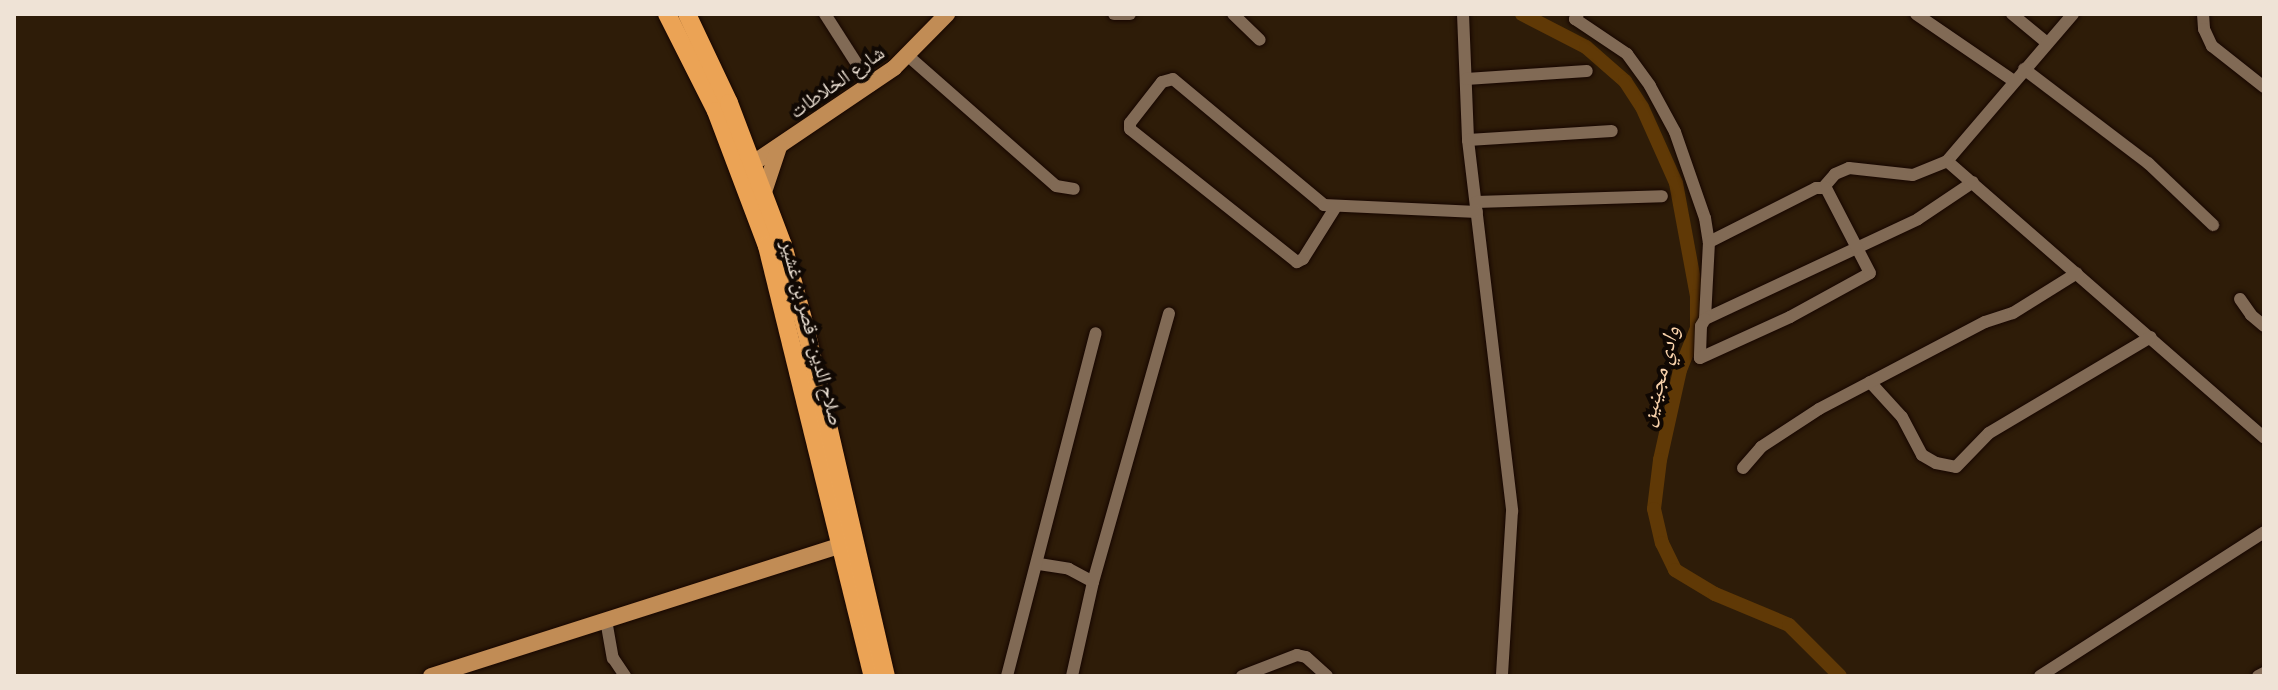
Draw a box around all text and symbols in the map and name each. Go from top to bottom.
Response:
street label: شارع الخلاطات [785,40,889,124]
street label: صلاح الدين - قصر بن غشير [775,237,849,429]
water label: وادي مجينين [1633,323,1685,429]

